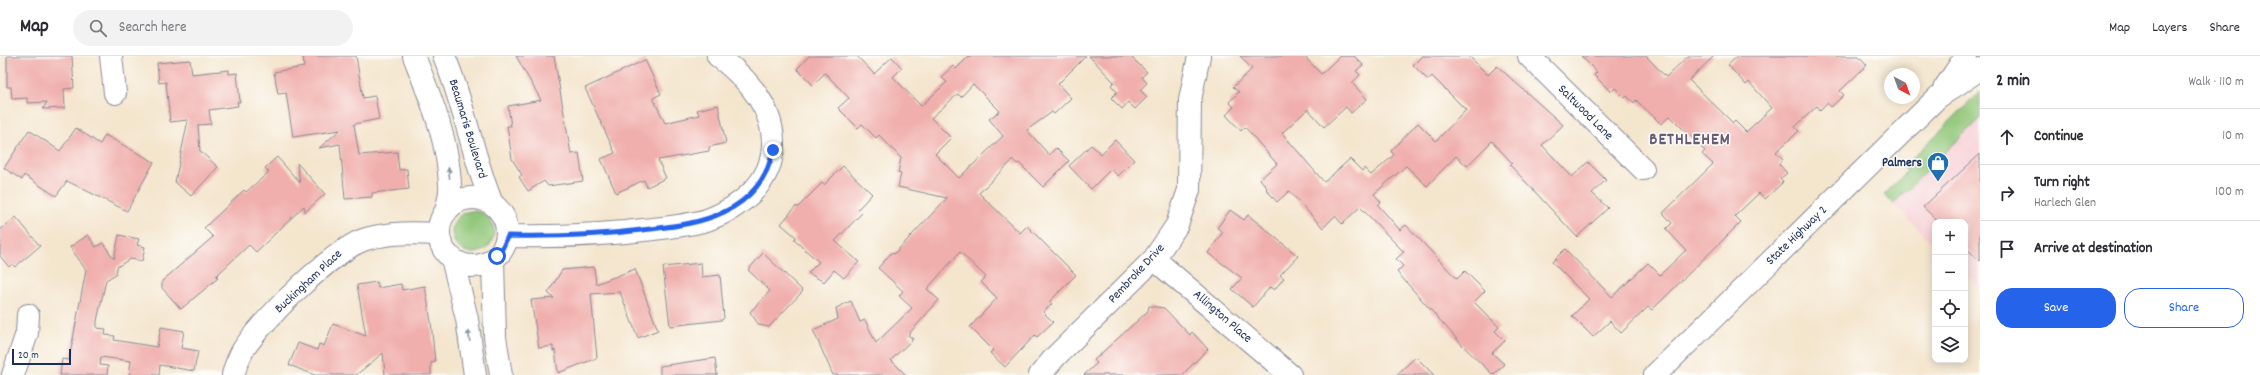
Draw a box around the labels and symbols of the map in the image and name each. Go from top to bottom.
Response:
north arrow [1884,68,1920,104]
street label: Beaumaris Boulevard [443,77,491,181]
street label: Saltwood Lane [1553,81,1617,145]
district label: BETHLEHEM [1649,129,1731,153]
route end [764,141,782,159]
shop icon: Palmers [1925,150,1951,183]
place label: Palmers [1882,154,1923,173]
one-way arrow [446,167,452,179]
street label: State Highway 2 [1762,202,1832,270]
street label: Pembroke Drive [1104,240,1170,308]
street label: Buckingham Place [271,245,347,318]
route start [488,247,506,265]
street label: Allington Place [1188,286,1256,348]
one-way arrow [466,330,472,342]
scale bar [12,347,71,366]

